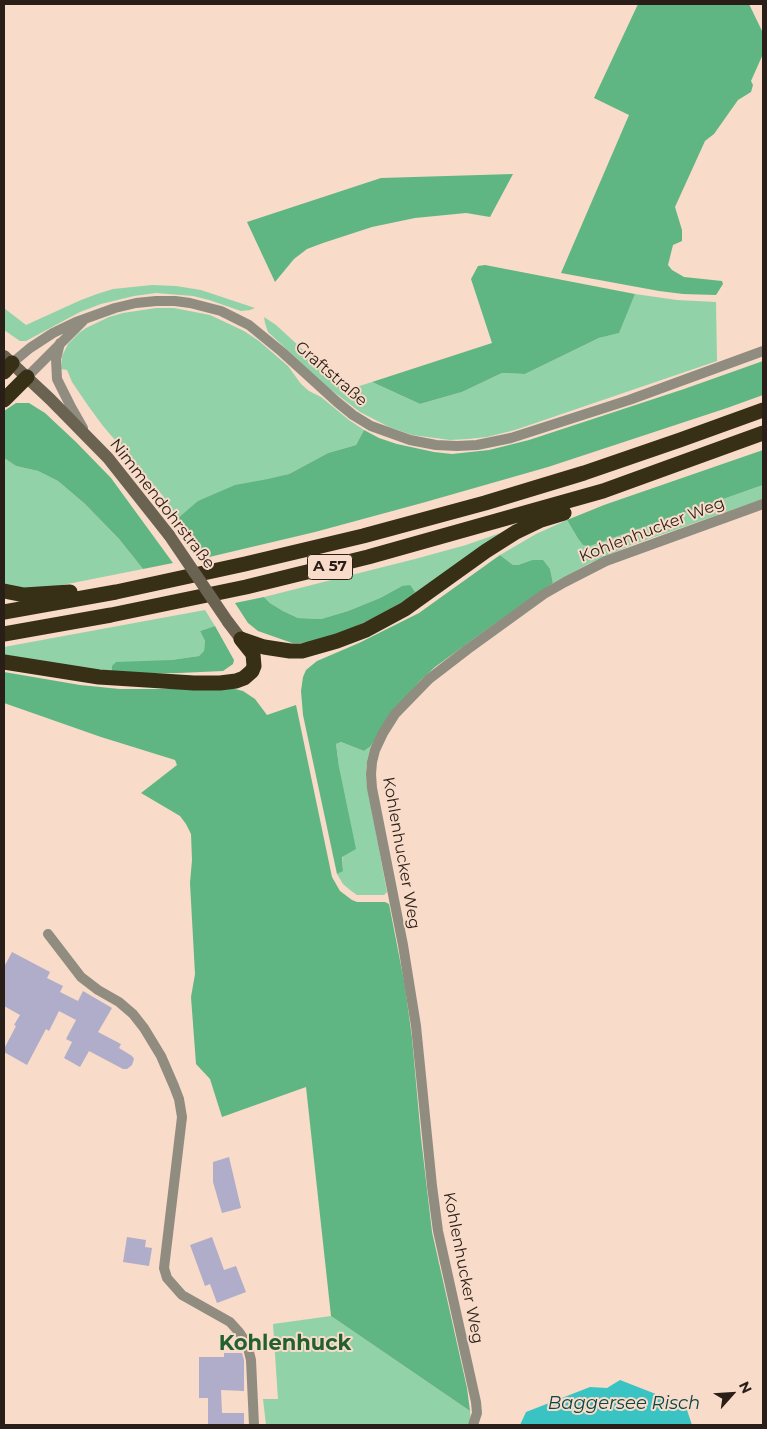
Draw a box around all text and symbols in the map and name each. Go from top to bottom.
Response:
street label: Graftstraße [291,337,371,411]
street label: Nimmendohrstraße [105,435,219,573]
street label: Kohlenhucker Weg [577,493,727,567]
road number: A 57 [308,554,352,580]
street label: Kohlenhucker Weg [378,775,424,931]
street label: Kohlenhucker Weg [439,1191,487,1345]
district label: Kohlenhuck [219,1331,351,1357]
north arrow [707,1369,757,1419]
text: N [735,1378,756,1396]
water label: Baggersee Risch [548,1393,700,1415]

